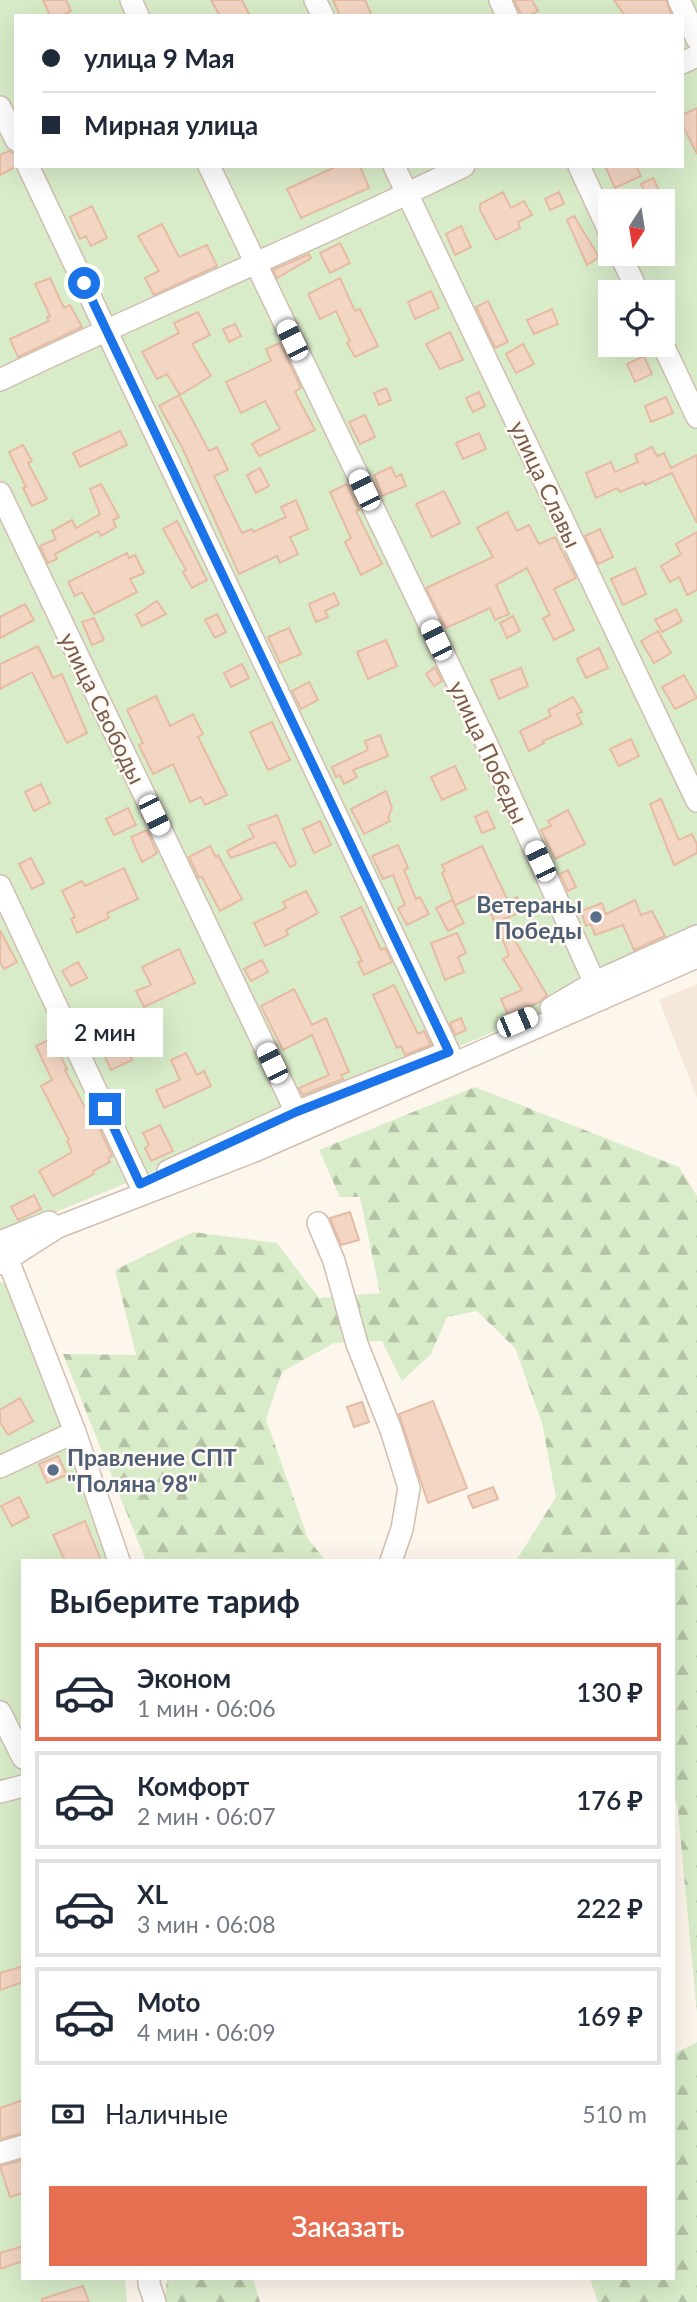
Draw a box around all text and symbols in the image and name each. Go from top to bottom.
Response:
text: улица 9 Мая [84,42,235,74]
text: Мирная улица [84,109,258,141]
north arrow [598,189,676,266]
map controls [598,189,675,357]
route start [68,267,100,299]
button: locate [598,280,675,357]
car [274,317,311,363]
street label: улица Славы [504,416,588,552]
car [346,467,383,513]
car [418,617,455,663]
street label: улица Свободы [54,628,152,788]
street label: улица Победы [444,676,534,828]
car [136,792,173,838]
car [522,838,559,884]
place label: Ветераны Победы [476,890,582,944]
marker: Ветераны Победы [588,909,604,925]
car [494,1004,541,1040]
callout: 2 мин [47,1007,163,1056]
text: 2 мин [74,1018,136,1046]
car [254,1040,291,1086]
route end [89,1093,121,1125]
place label: Правление СПТ "Поляна 98" [67,1443,237,1497]
marker: Правление СПТ "Поляна 98" [45,1462,61,1478]
text: Выберите тариф [49,1581,300,1620]
icon: car [53,1661,116,1724]
text: Эконом [137,1662,231,1694]
text: 130 ₽ [576,1676,643,1708]
text: 1 мин · 06:06 [137,1694,276,1722]
icon: car [53,1769,116,1832]
text: Комфорт [137,1770,249,1802]
text: 176 ₽ [576,1784,643,1816]
text: 2 мин · 06:07 [137,1802,276,1830]
icon: car [53,1877,116,1940]
text: XL [137,1878,168,1910]
text: 222 ₽ [576,1892,643,1924]
text: 3 мин · 06:08 [137,1910,276,1938]
icon: car [53,1985,116,2048]
text: Moto [137,1986,200,2018]
text: 169 ₽ [576,2000,643,2032]
text: 4 мин · 06:09 [137,2018,276,2046]
icon: cash [49,2095,87,2133]
text: Наличные [105,2098,228,2130]
text: 510 m [582,2100,647,2128]
button: Заказать [49,2186,647,2266]

